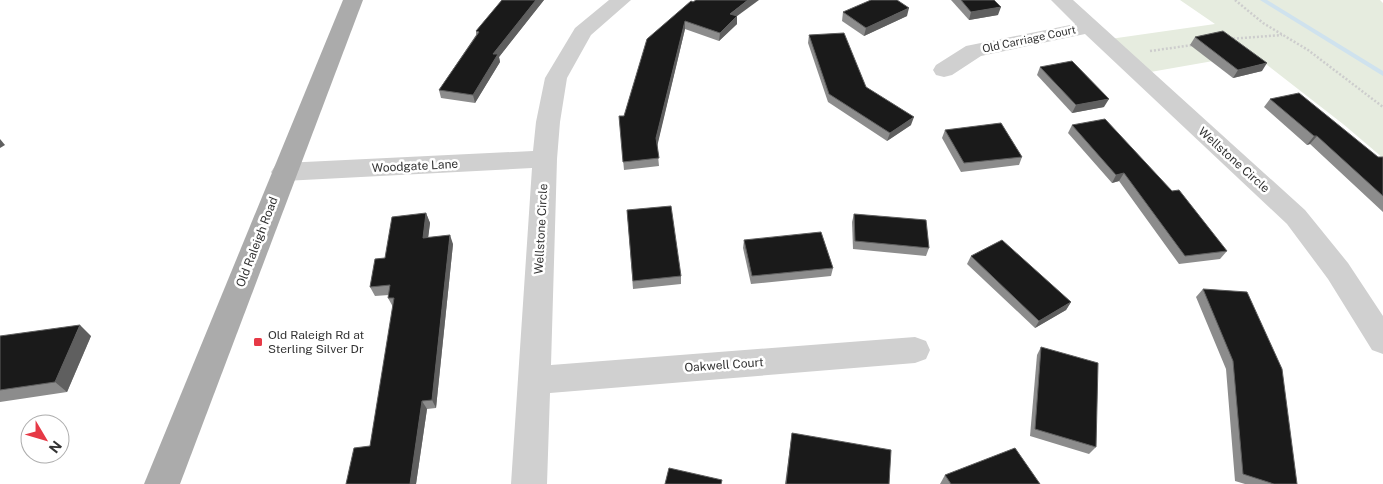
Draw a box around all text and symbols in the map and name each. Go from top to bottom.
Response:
street label: Old Carriage Court [981,23,1077,55]
street label: Wellstone Circle [1196,124,1273,196]
street label: Woodgate Lane [371,157,459,175]
street label: Wellstone Circle [532,183,550,275]
street label: Old Raleigh Road [233,195,281,289]
place label: Old Raleigh Rd at Sterling Silver Dr [268,328,365,356]
marker: Old Raleigh Rd at Sterling Silver Dr [252,336,264,348]
street label: Oakwell Court [684,355,764,375]
north arrow [20,414,70,464]
text: N [46,438,65,456]

